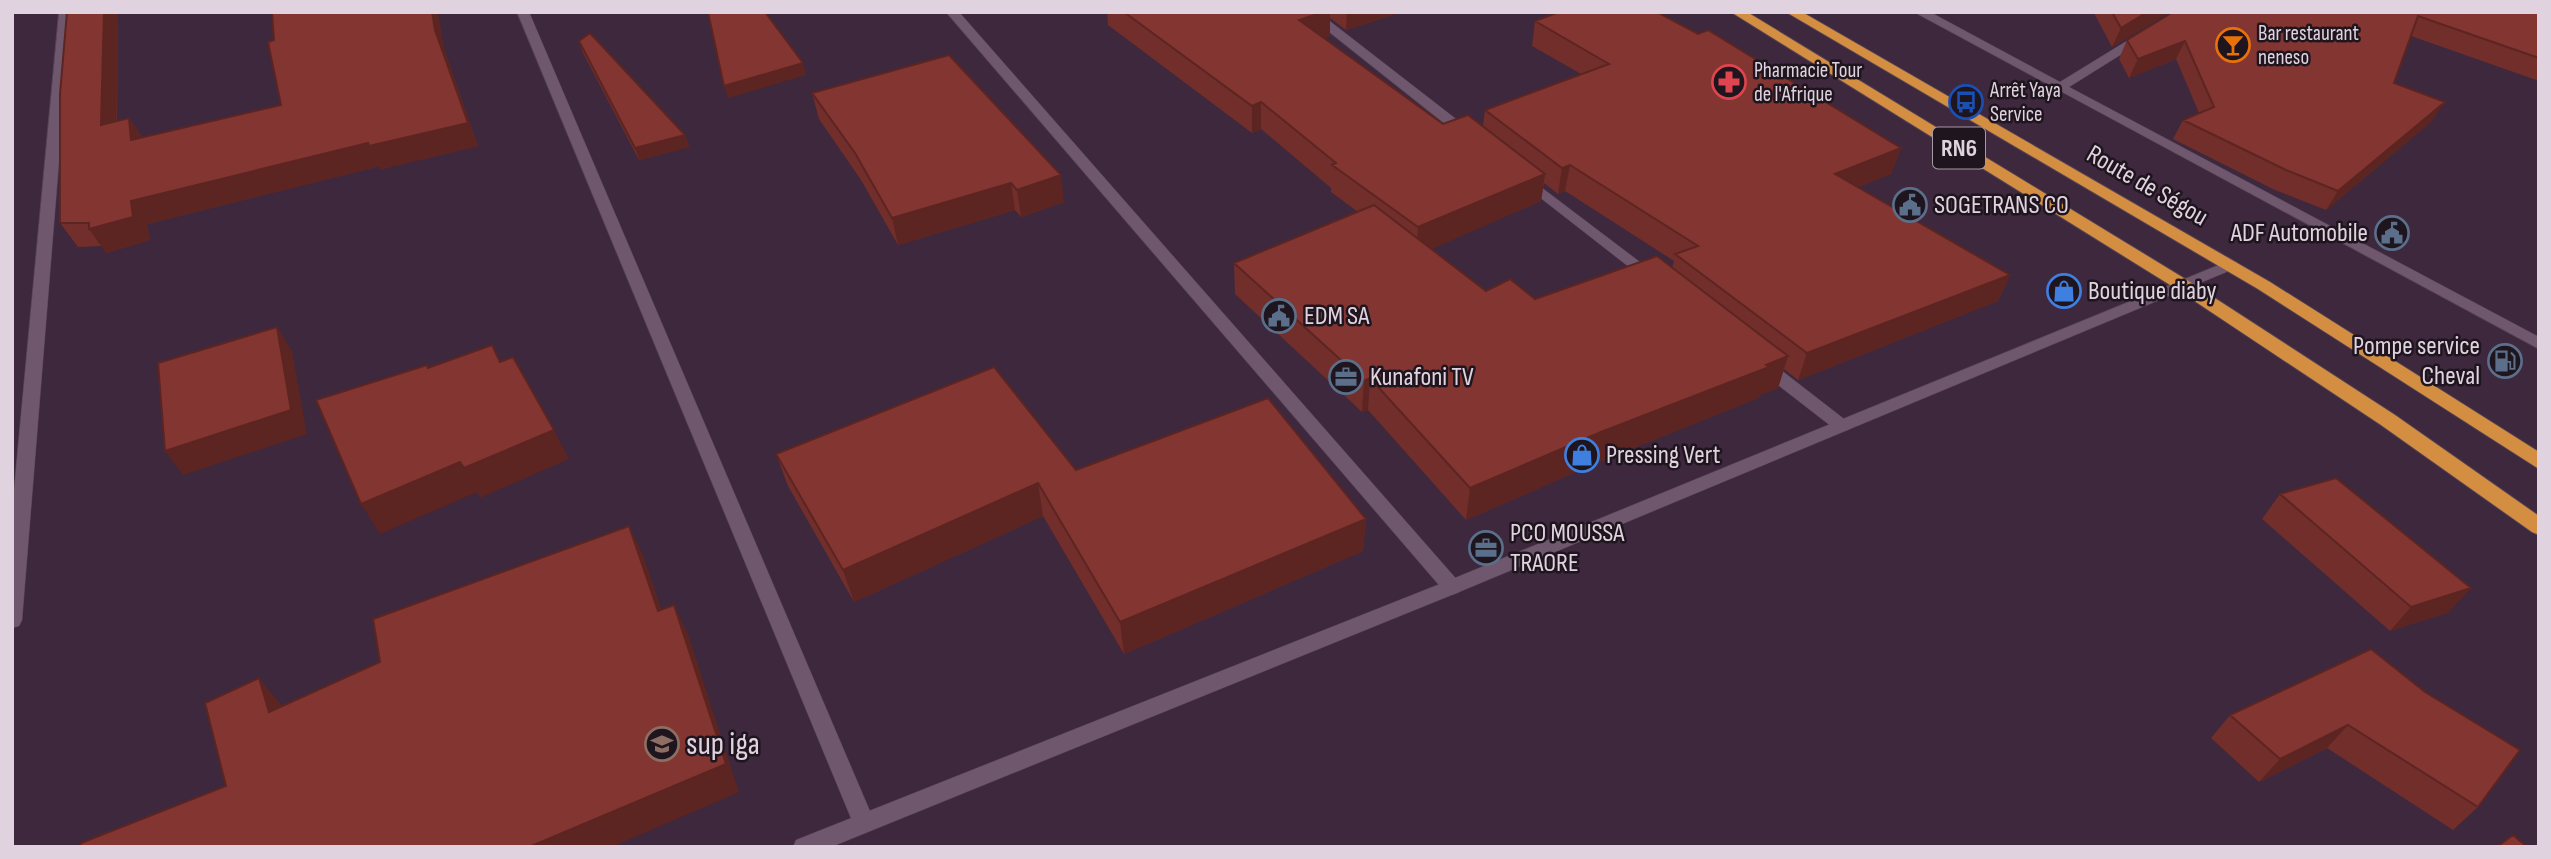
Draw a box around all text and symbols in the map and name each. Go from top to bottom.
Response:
place label: Bar restaurant neneso [2258,21,2359,70]
bar icon: Bar restaurant neneso [2214,26,2252,64]
place label: Pharmacie Tour de l'Afrique [1754,58,1862,107]
pharmacy icon: Pharmacie Tour de l'Afrique [1710,63,1748,101]
place label: Arrêt Yaya Service [1989,78,2061,127]
bus stop icon: Arrêt Yaya Service [1947,83,1985,121]
road number: RN6 [1933,128,1985,168]
street label: Route de Ségou [2081,139,2213,233]
public building icon: SOGETRANS CO [1891,186,1929,224]
place label: SOGETRANS CO [1934,190,2069,221]
public building icon: ADF Automobile [2373,214,2411,252]
place label: ADF Automobile [2230,218,2368,249]
shop icon: Boutique diaby [2045,272,2083,310]
place label: Boutique diaby [2088,276,2217,307]
public building icon: EDM SA [1260,297,1298,335]
place label: EDM SA [1304,301,1370,332]
place label: Pompe service Cheval [2353,331,2480,392]
fuel station icon: Pompe service Cheval [2486,342,2524,380]
office icon: Kunafoni TV [1327,358,1365,396]
place label: Kunafoni TV [1370,362,1474,393]
shop icon: Pressing Vert [1563,436,1601,474]
place label: Pressing Vert [1606,440,1720,471]
place label: PCO MOUSSA TRAORE [1510,518,1625,579]
office icon: PCO MOUSSA TRAORE [1467,529,1505,567]
school or university icon: sup iga [643,725,681,763]
place label: sup iga [686,725,760,764]

